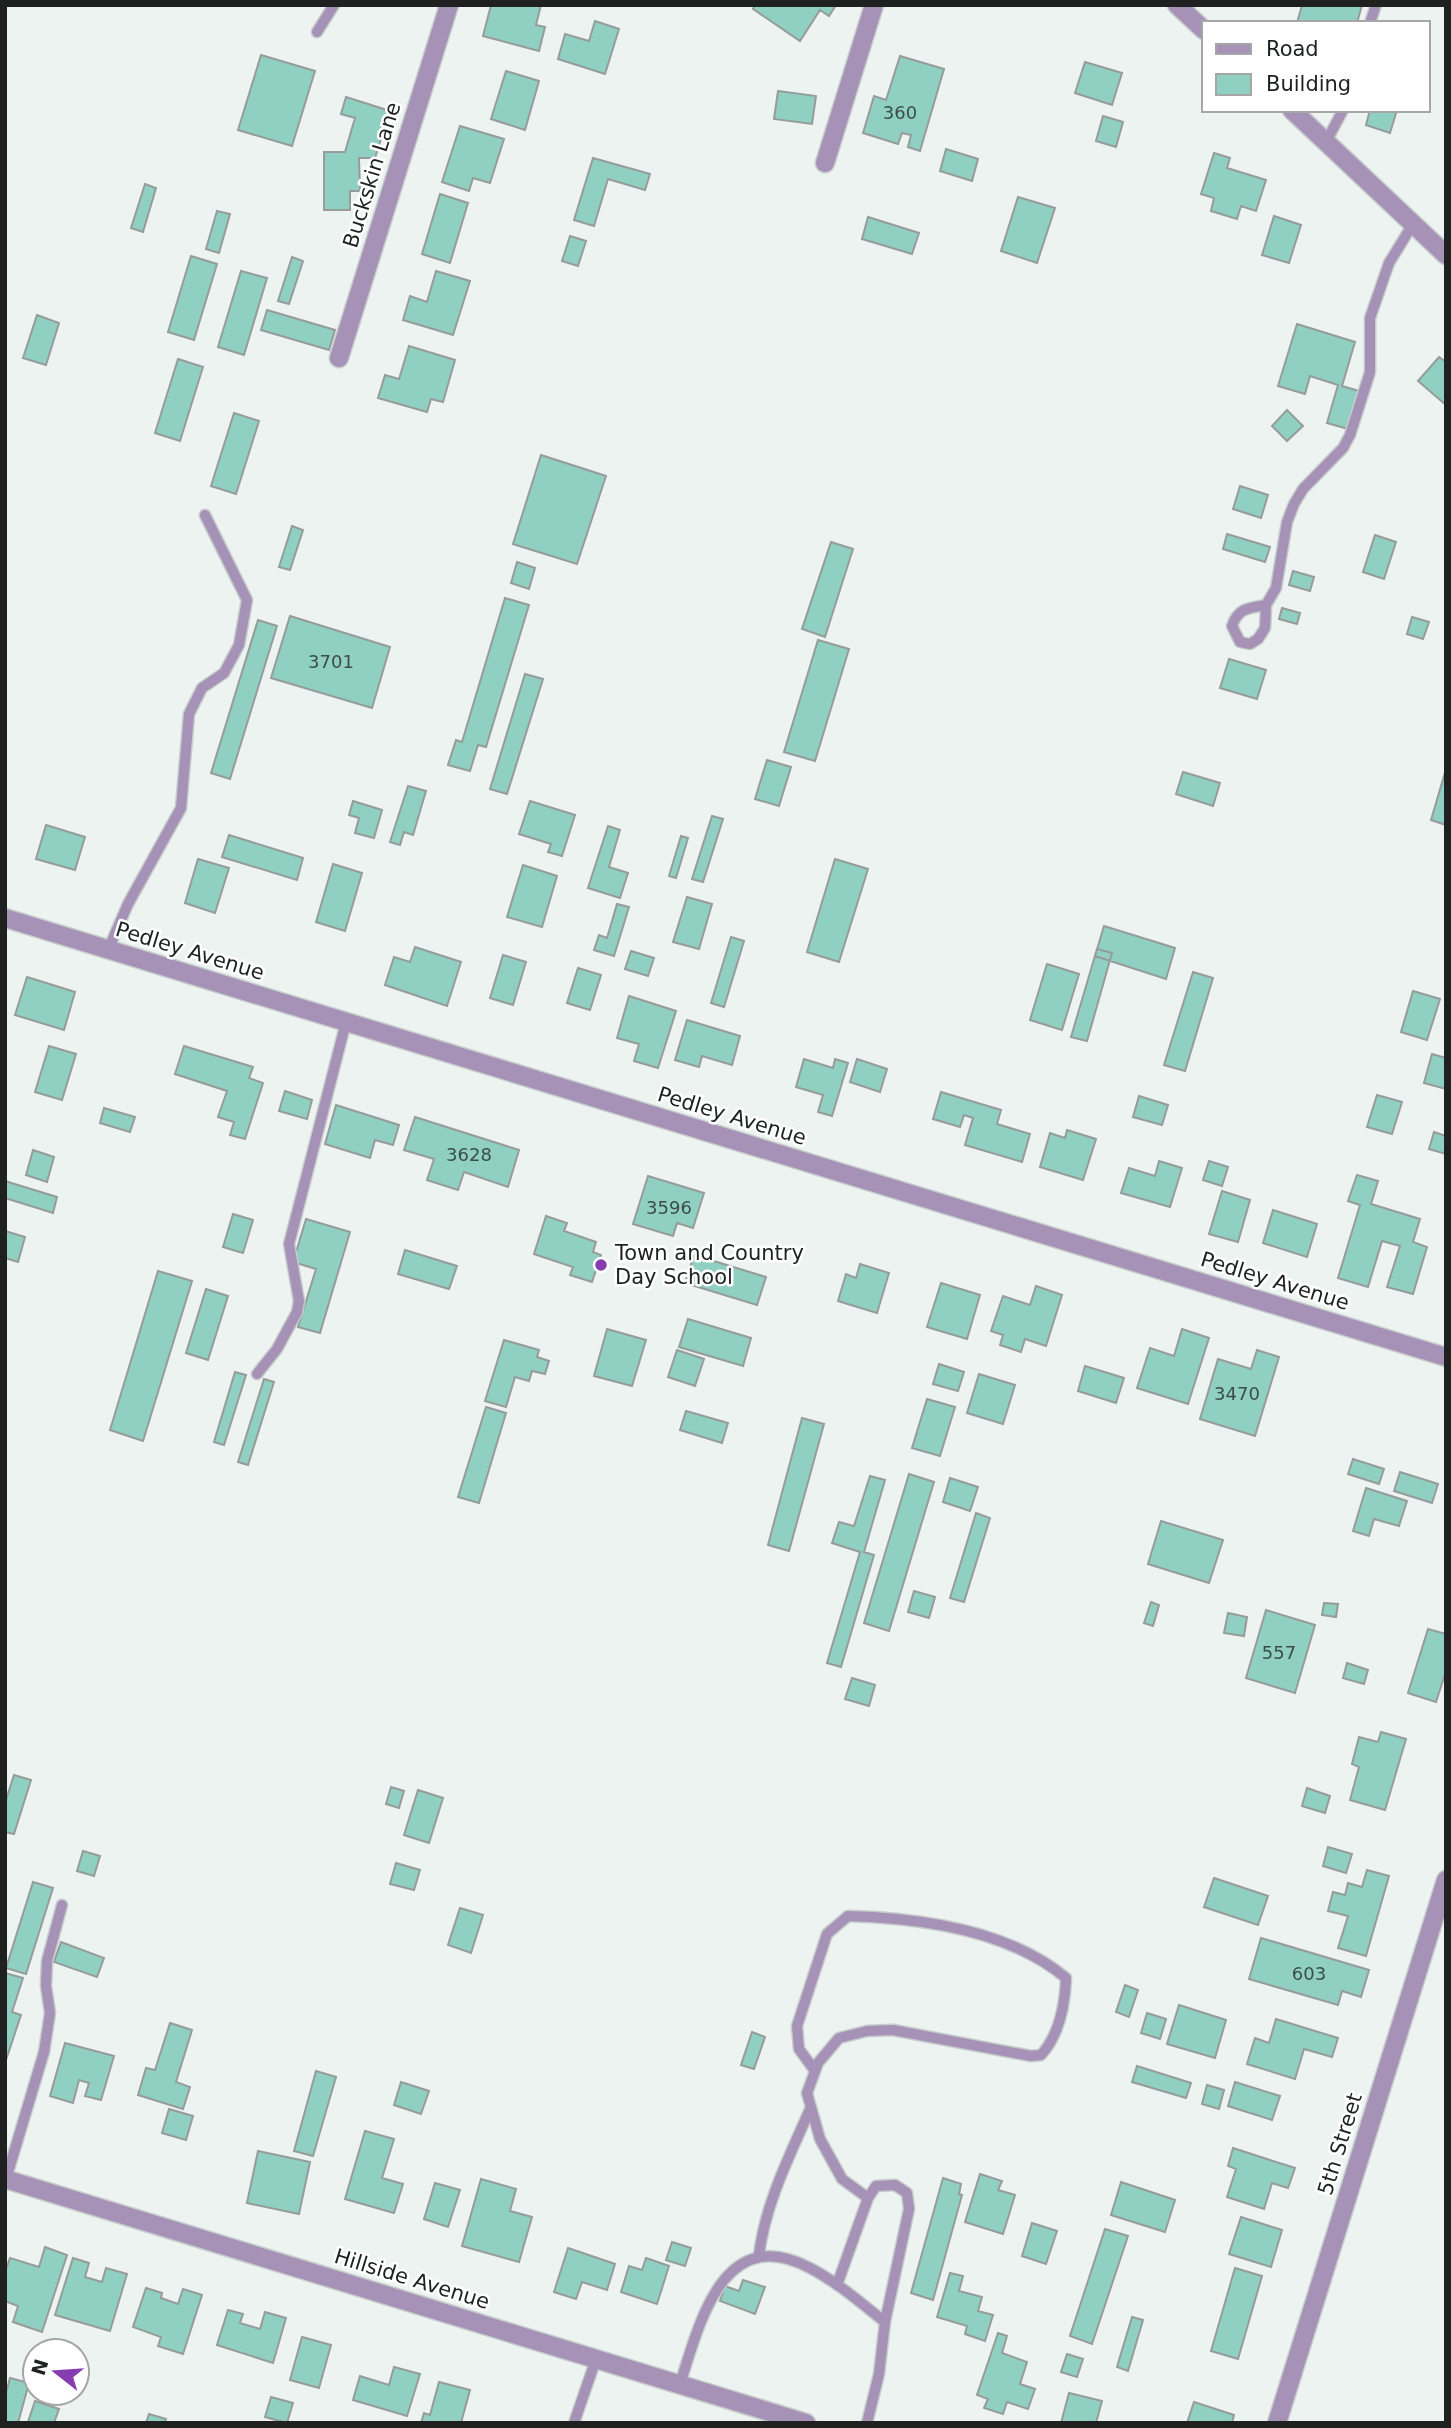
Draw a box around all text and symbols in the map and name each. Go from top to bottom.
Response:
legend [1202,21,1430,112]
text: Road [1266,37,1319,61]
text: Building [1266,72,1351,96]
street label: Buckskin Lane [338,99,406,251]
house number: 360 [883,102,917,123]
house number: 3701 [308,651,354,672]
street label: Pedley Avenue [113,917,267,985]
street label: Pedley Avenue [655,1082,809,1150]
house number: 3628 [446,1144,492,1165]
house number: 3596 [646,1197,692,1218]
place label: Town and Country Day School [614,1241,804,1289]
street label: Pedley Avenue [1198,1247,1352,1315]
marker: Town and Country Day School [593,1257,609,1273]
house number: 3470 [1214,1383,1260,1404]
house number: 557 [1262,1642,1296,1663]
house number: 603 [1292,1963,1326,1984]
street label: 5th Street [1313,2090,1367,2198]
street label: Hillside Avenue [331,2244,493,2314]
north arrow [21,2337,91,2407]
text: N [27,2356,53,2378]

